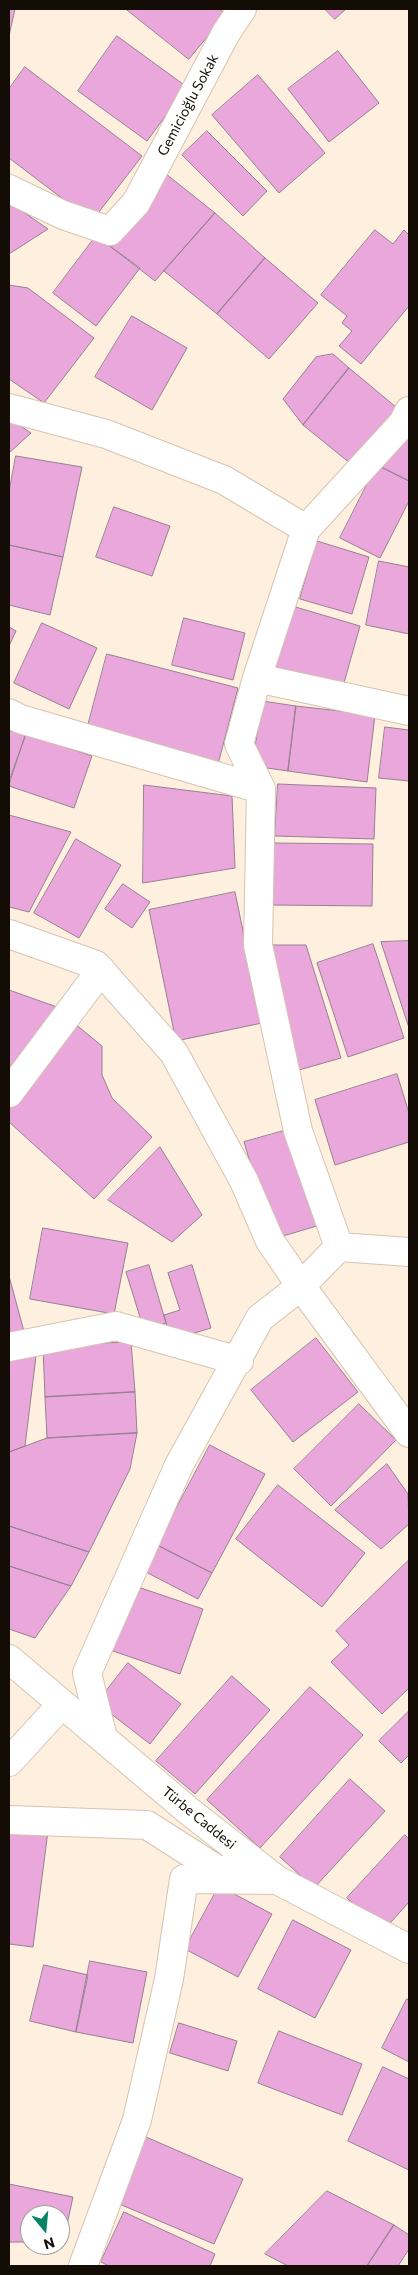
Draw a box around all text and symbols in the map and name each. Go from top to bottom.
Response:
street label: Gemicioğlu Sokak [154,51,222,159]
street label: Türbe Caddesi [159,1783,239,1853]
north arrow [20,2205,70,2255]
text: N [42,2234,57,2254]

